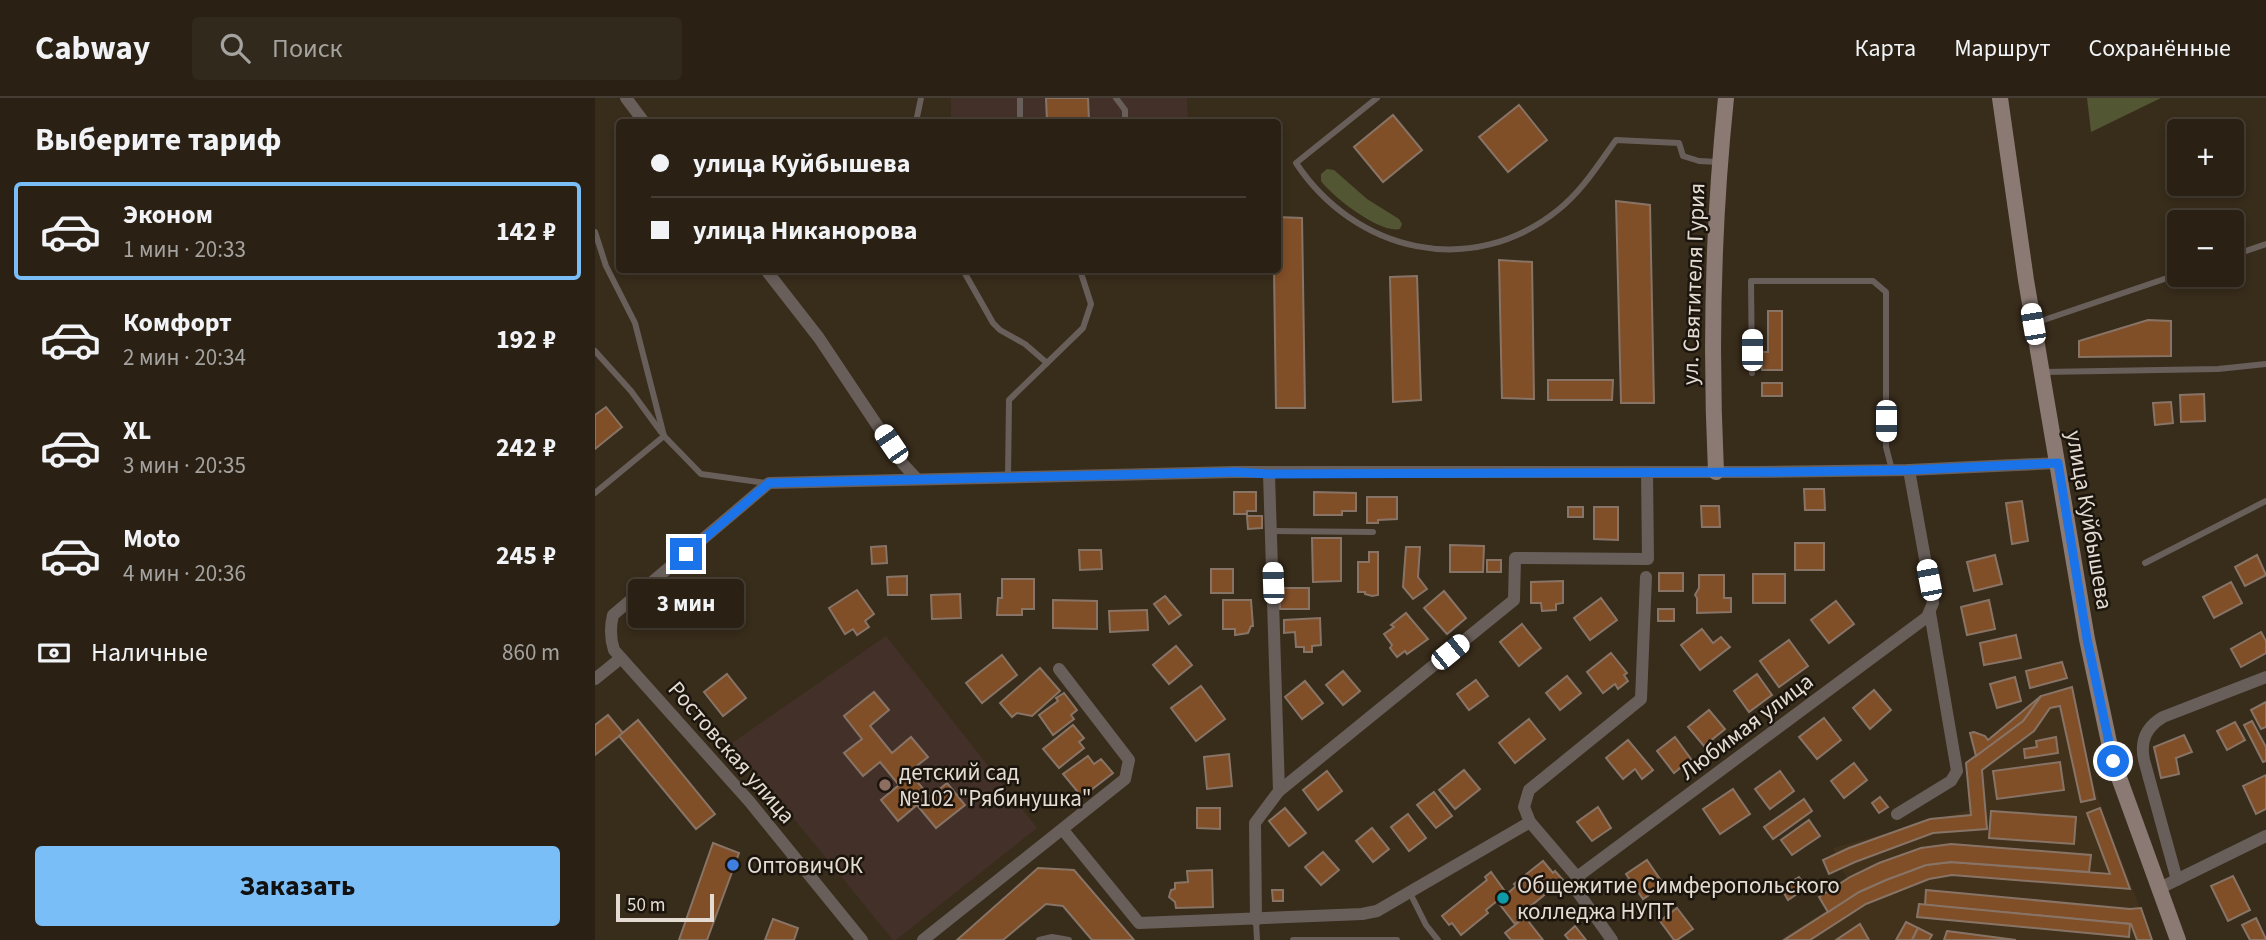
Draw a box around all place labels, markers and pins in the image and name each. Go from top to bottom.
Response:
place label: детский сад №102 "Рябинушка" [899,756,1092,815]
marker: детский сад №102 "Рябинушка" [877,777,893,793]
place label: ОптовичОК [747,849,863,882]
marker: ОптовичОК [725,857,741,873]
place label: Общежитие Симферопольского колледжа НУПТ [1517,869,1840,928]
marker: Общежитие Симферопольского колледжа НУПТ [1495,890,1511,906]

